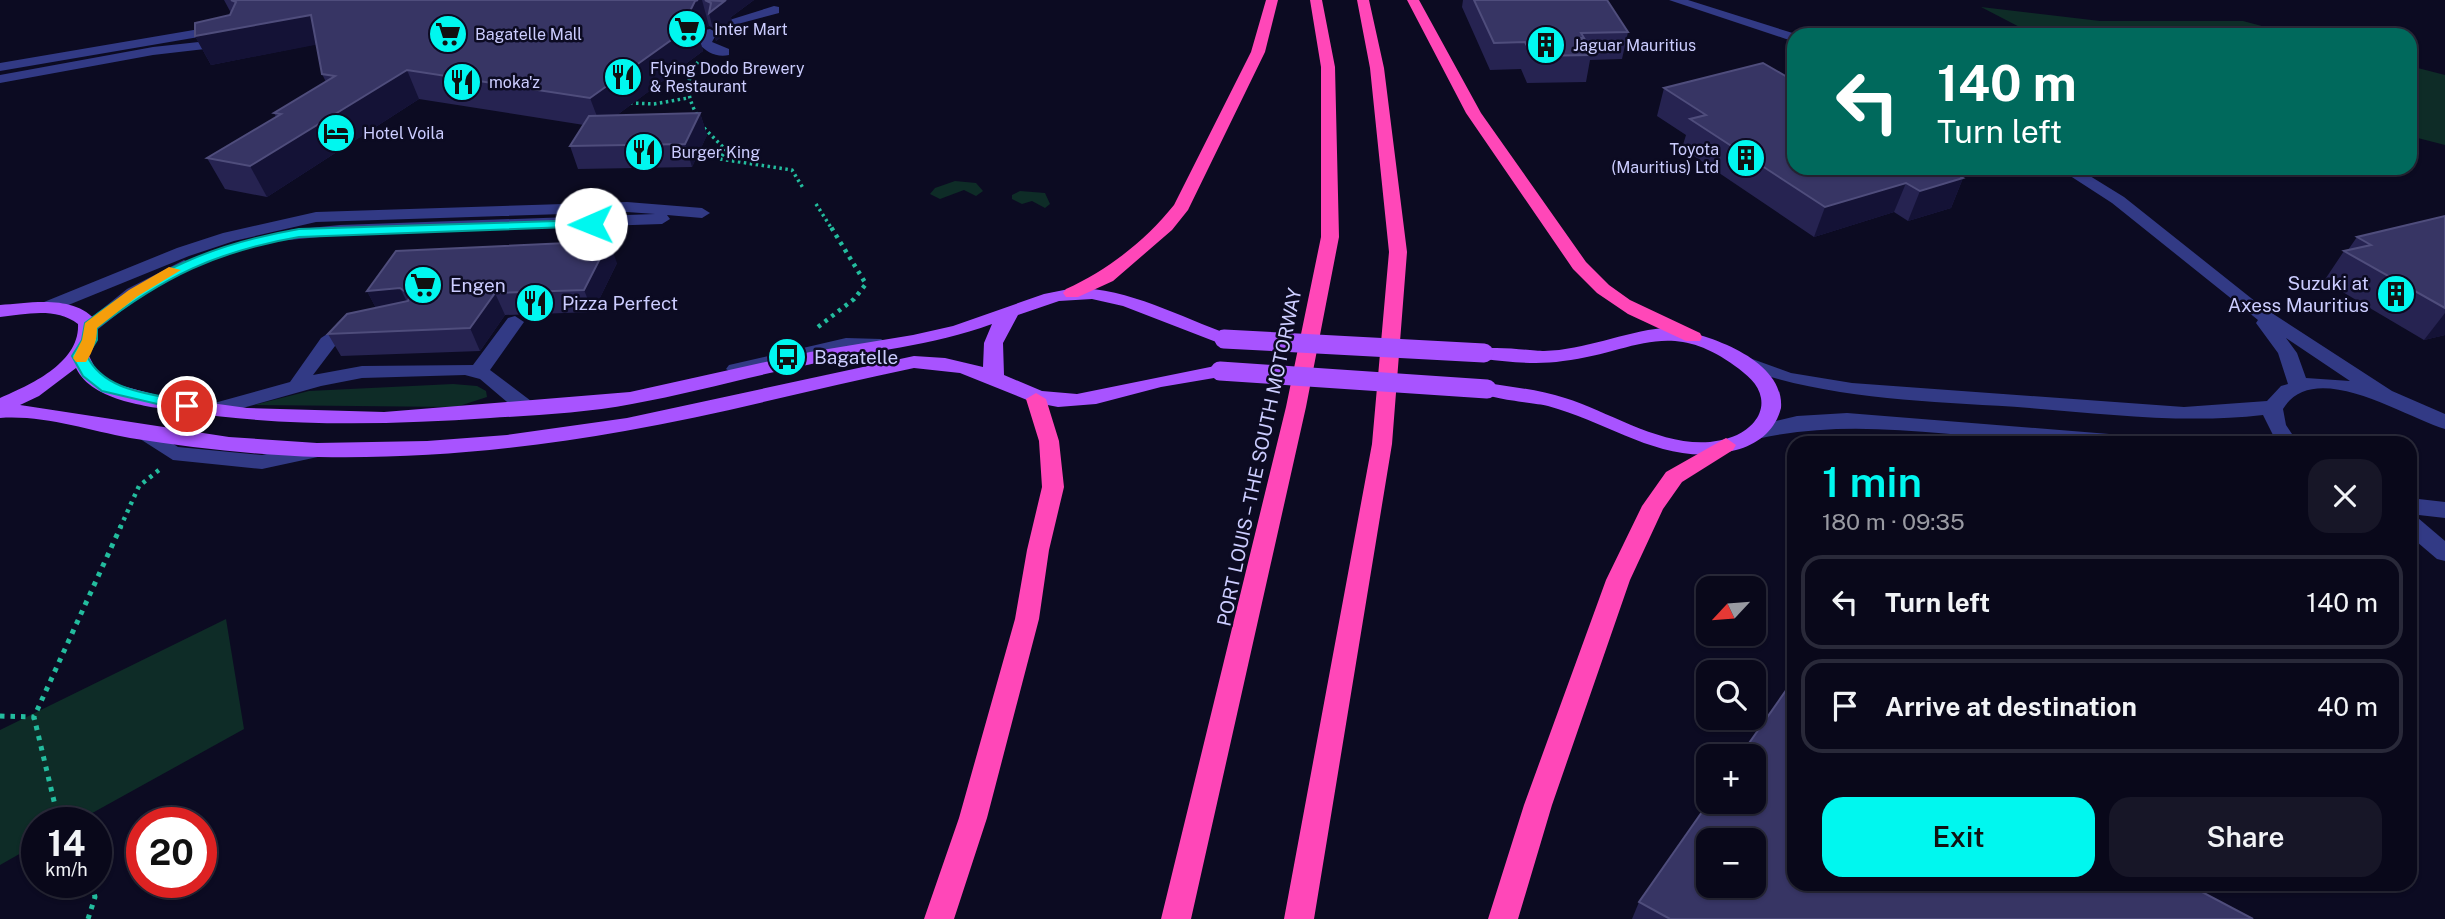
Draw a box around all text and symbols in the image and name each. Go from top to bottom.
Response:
supermarket icon: Inter Mart [666,8,708,50]
supermarket icon: Bagatelle Mall [427,13,469,55]
place label: Inter Mart [714,20,788,39]
building icon: Jaguar Mauritius [1525,24,1567,66]
place label: Bagatelle Mall [475,25,582,44]
place label: Jaguar Mauritius [1573,36,1696,55]
text: 140 m [1937,54,2077,112]
restaurant icon: Flying Dodo Brewery & Restaurant [602,56,644,98]
icon: left [1822,56,1913,147]
place label: Flying Dodo Brewery & Restaurant [650,59,805,96]
restaurant icon: moka'z [441,61,483,103]
place label: moka'z [489,73,540,92]
hotel icon: Hotel Voila [315,112,357,154]
text: Turn left [1937,113,2062,150]
place label: Hotel Voila [363,124,444,143]
restaurant icon: Burger King [623,131,665,173]
building icon: Toyota (Mauritius) Ltd [1725,137,1767,179]
place label: Toyota (Mauritius) Ltd [1611,140,1719,177]
place label: Burger King [671,143,760,162]
position arrow [554,187,628,261]
supermarket icon: Engen [402,264,444,306]
place label: Suzuki at Axess Mauritius [2228,272,2369,316]
building icon: Suzuki at Axess Mauritius [2375,273,2417,315]
place label: Engen [450,274,506,296]
restaurant icon: Pizza Perfect [514,282,556,324]
street label: PORT LOUIS – THE SOUTH MOTORWAY [1212,286,1306,628]
place label: Pizza Perfect [562,292,678,314]
bus stop icon: Bagatelle [766,336,808,378]
place label: Bagatelle [814,346,898,368]
pin [157,376,217,436]
icon: arrive [168,387,206,425]
text: 1 min [1822,457,1922,506]
button: close [2308,459,2382,533]
text: 180 m · 09:35 [1822,508,1965,535]
north arrow [1696,576,1766,646]
map controls [1696,576,1766,898]
icon: left [1826,583,1864,621]
text: Turn left [1885,587,1990,618]
text: 140 m [2306,587,2378,618]
button: search [1696,660,1766,730]
icon: arrive [1826,687,1864,725]
text: Arrive at destination [1885,691,2137,722]
text: 40 m [2317,691,2378,722]
button: + [1696,744,1766,814]
button: Exit [1822,797,2095,877]
button: Share [2109,797,2382,877]
speed limit sign: 20 [126,807,217,898]
text: 14 [48,823,85,864]
button: − [1696,828,1766,898]
text: km/h [45,859,88,880]

